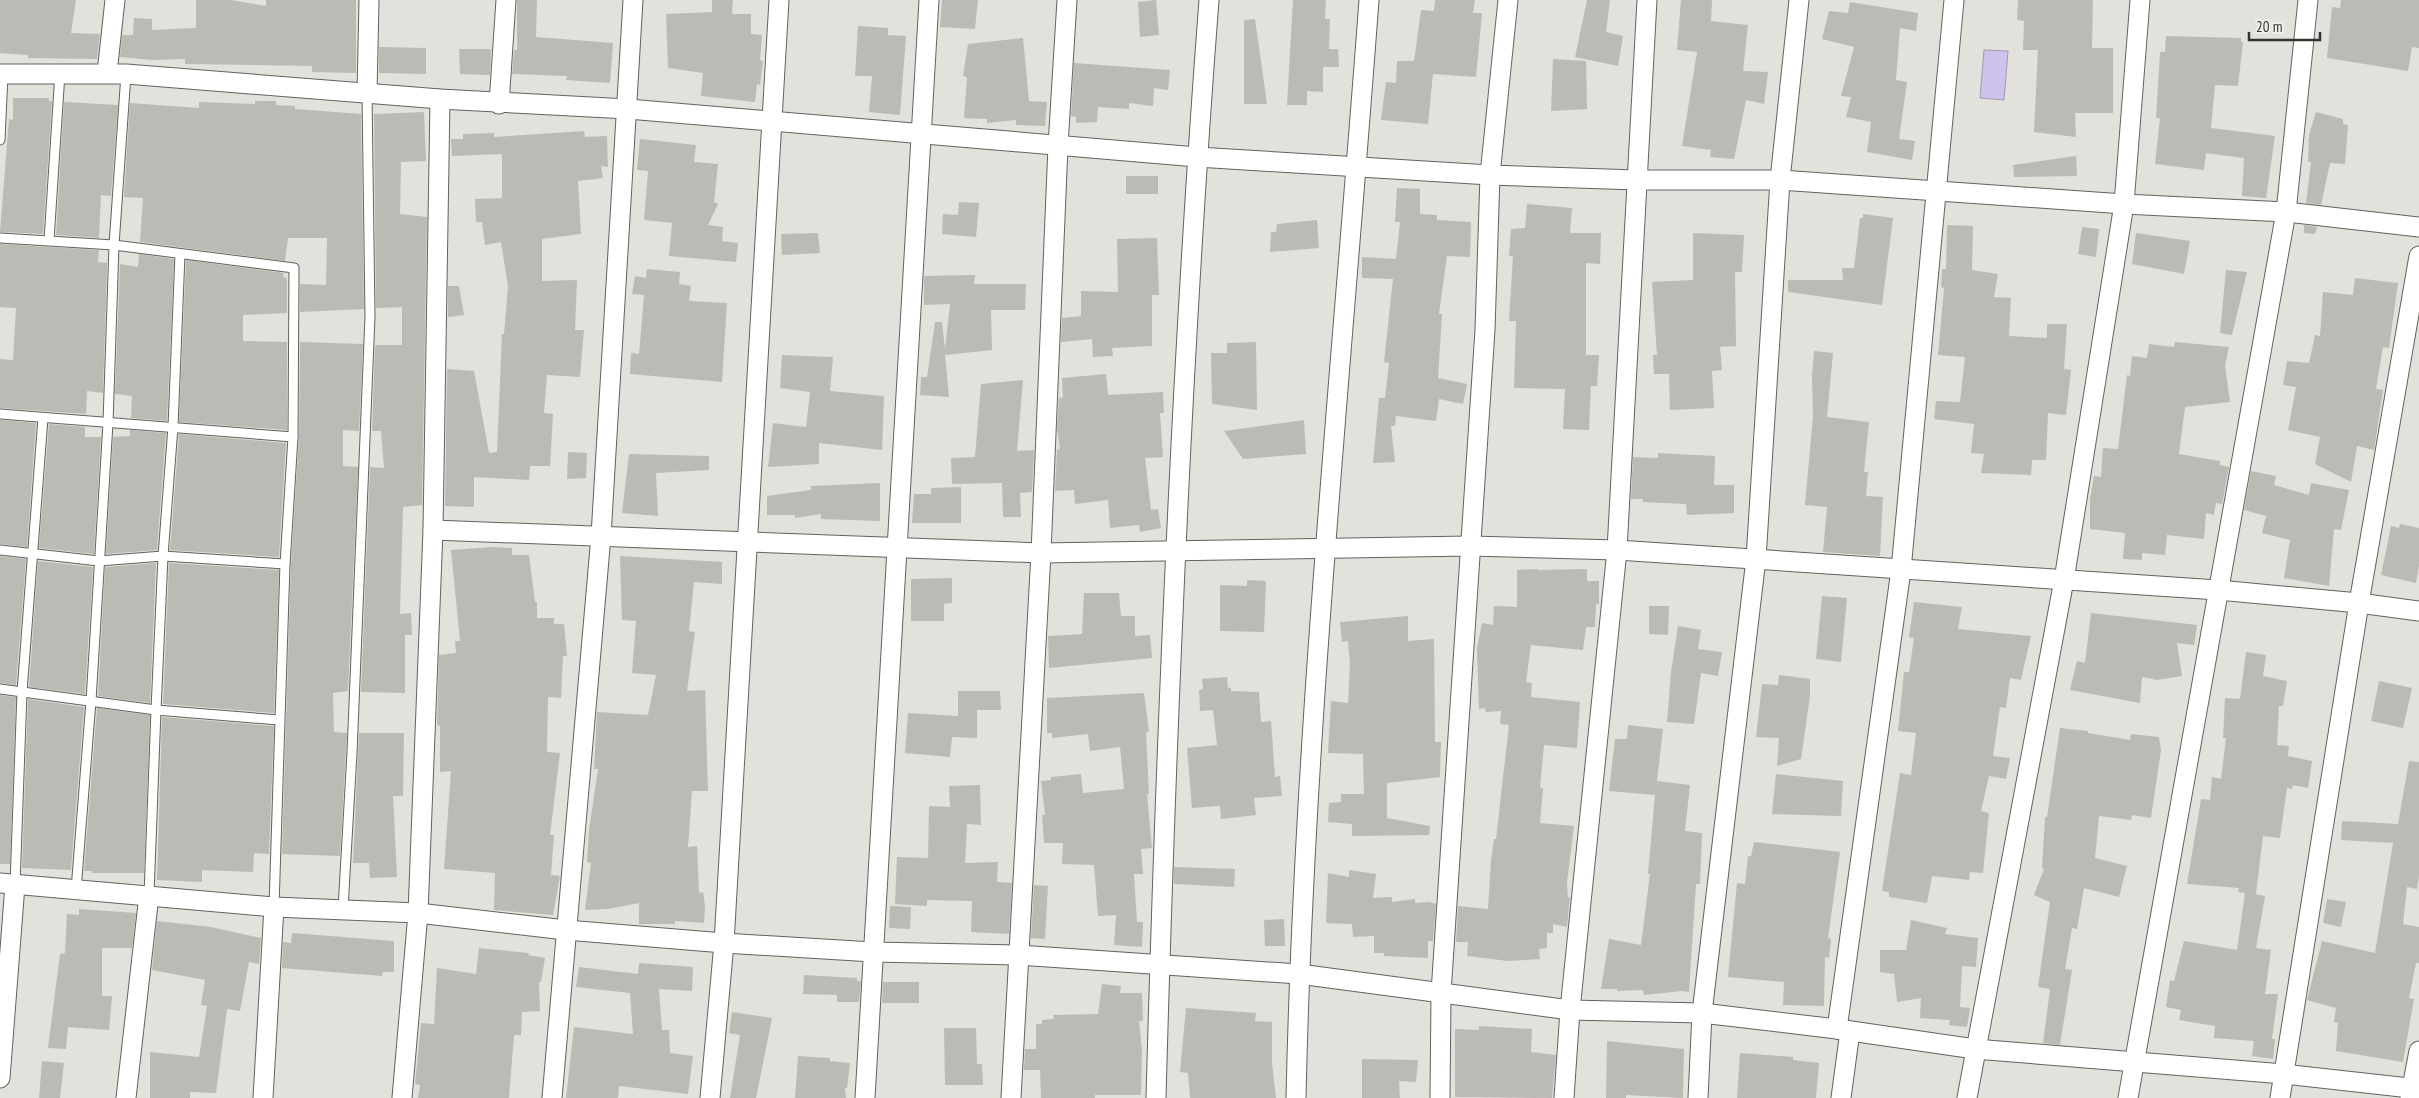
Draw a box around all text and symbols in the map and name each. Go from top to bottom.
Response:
scale bar [2249,10,2320,42]
text: 20 m [2256,17,2282,36]

